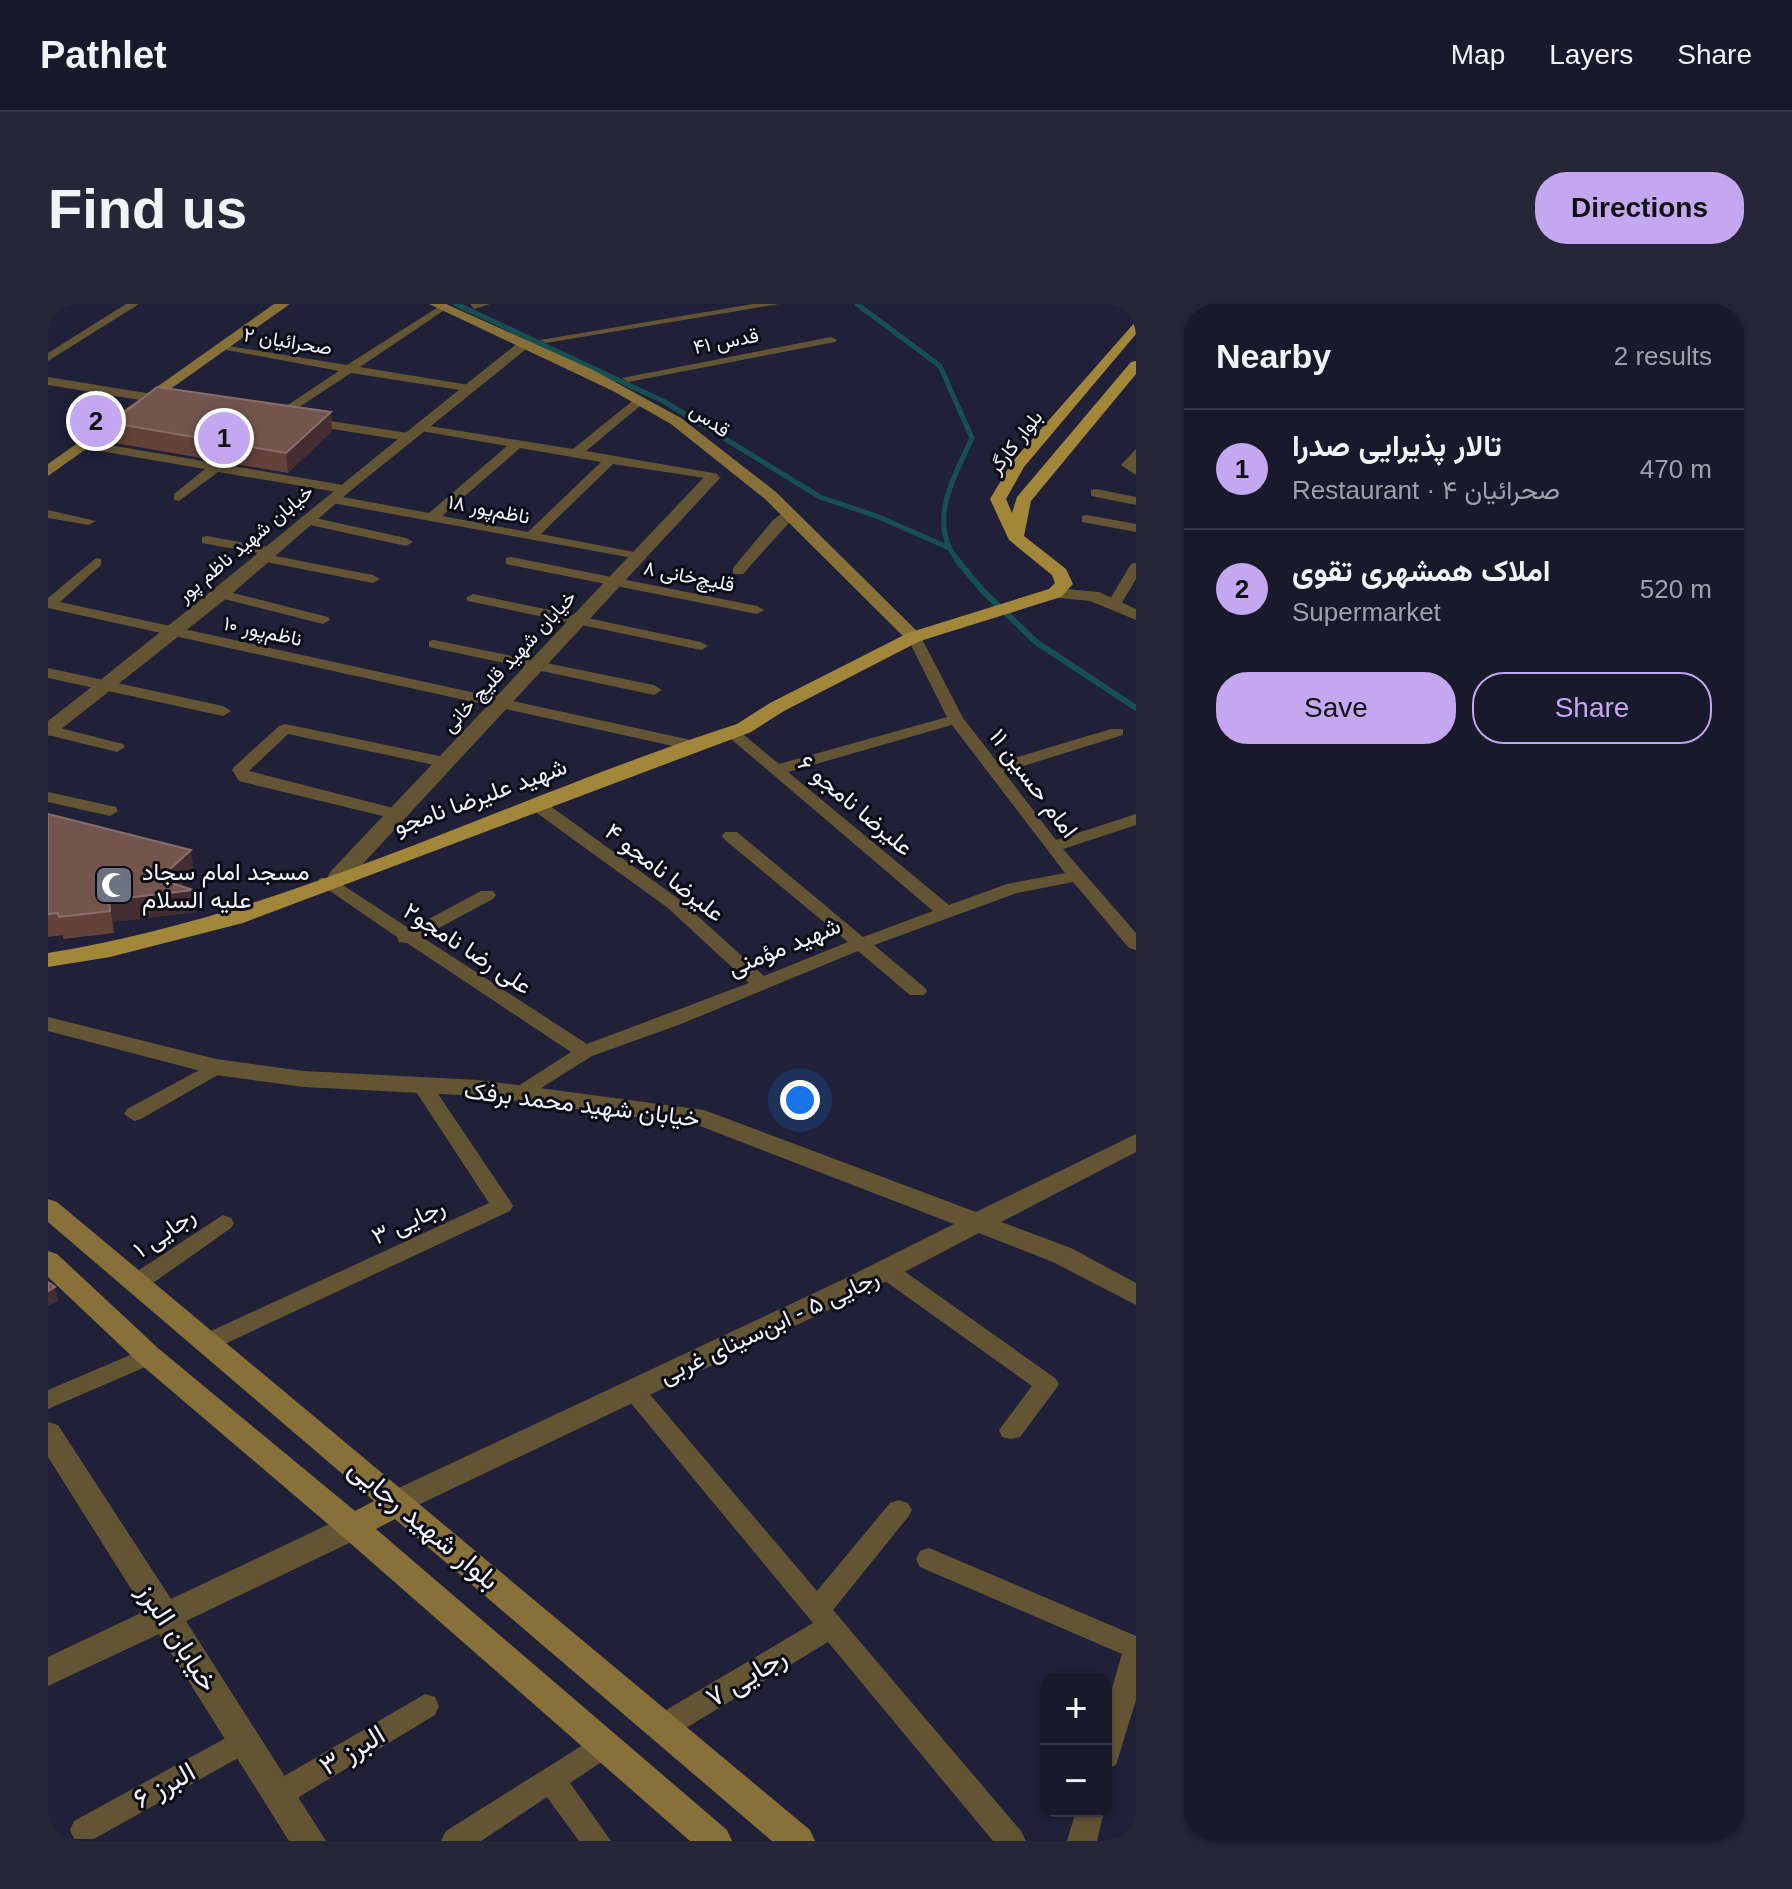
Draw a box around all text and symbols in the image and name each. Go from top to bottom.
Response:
text: Pathlet [40,34,167,76]
text: Map [1451,39,1505,70]
text: Layers [1549,39,1633,70]
text: Share [1677,39,1752,70]
button: Directions [1535,172,1744,244]
text: Find us [48,177,247,240]
street label: صحرائیان ۲ [242,323,334,361]
street label: قدس ۴۱ [691,324,761,359]
text: Nearby [1216,337,1331,375]
text: 2 results [1614,341,1712,371]
pin: 2 [70,391,122,451]
street label: قدس [685,399,734,442]
street label: بلوار کارگر [983,406,1048,480]
pin: 1 [198,408,250,468]
text: تالار پذیرایی صدرا [1292,429,1502,462]
text: 1 [1235,454,1249,484]
text: 470 m [1640,454,1712,484]
text: Restaurant · صحرائیان ۴ [1292,475,1560,505]
street label: خیابان شهید ناظم پور [172,480,319,609]
street label: ناظم‌پور ۱۸ [446,490,532,531]
text: املاک همشهری تقوی [1292,554,1551,587]
street label: قلیچ‌خانی ۸ [641,556,736,599]
text: 2 [1235,574,1249,604]
text: 520 m [1640,574,1712,604]
street label: خیابان شهید قلیچ خانی [438,586,583,738]
text: Supermarket [1292,597,1441,627]
street label: ناظم‌پور ۱۰ [221,612,304,653]
button: Save [1216,672,1456,744]
button: Share [1472,672,1712,744]
street label: امام حسین ۱۱ [982,723,1084,845]
street label: علیرضا نامجو ۶ [792,749,919,862]
street label: شهید علیرضا نامجو [390,752,571,842]
street label: علیرضا نامجو ۴ [599,817,730,928]
place label: مسجد امام سجاد علیه السلام [142,858,309,916]
mosque icon: مسجد امام سجاد علیه السلام [93,864,135,906]
street label: علی رضا نامجو۲ [398,897,537,1001]
street label: شهید مؤمنی [724,911,845,983]
street label: خیابان شهید محمد برفک [463,1076,701,1134]
your location [780,1080,820,1120]
street label: رجایی ۳ [367,1192,450,1251]
street label: رجایی ۱ [128,1201,201,1264]
street label: رجایی ۵ - ابن‌سینای غربی [655,1263,884,1391]
street label: بلوار شهید رجایی [341,1452,505,1597]
street label: خیابان البرز [129,1576,224,1698]
street label: رجایی ۷ [700,1641,793,1715]
map controls [1040,1673,1112,1817]
button: + [1040,1673,1112,1745]
street label: البرز ۳ [314,1719,391,1783]
button: − [1040,1745,1112,1817]
street label: البرز ۶ [128,1756,201,1816]

